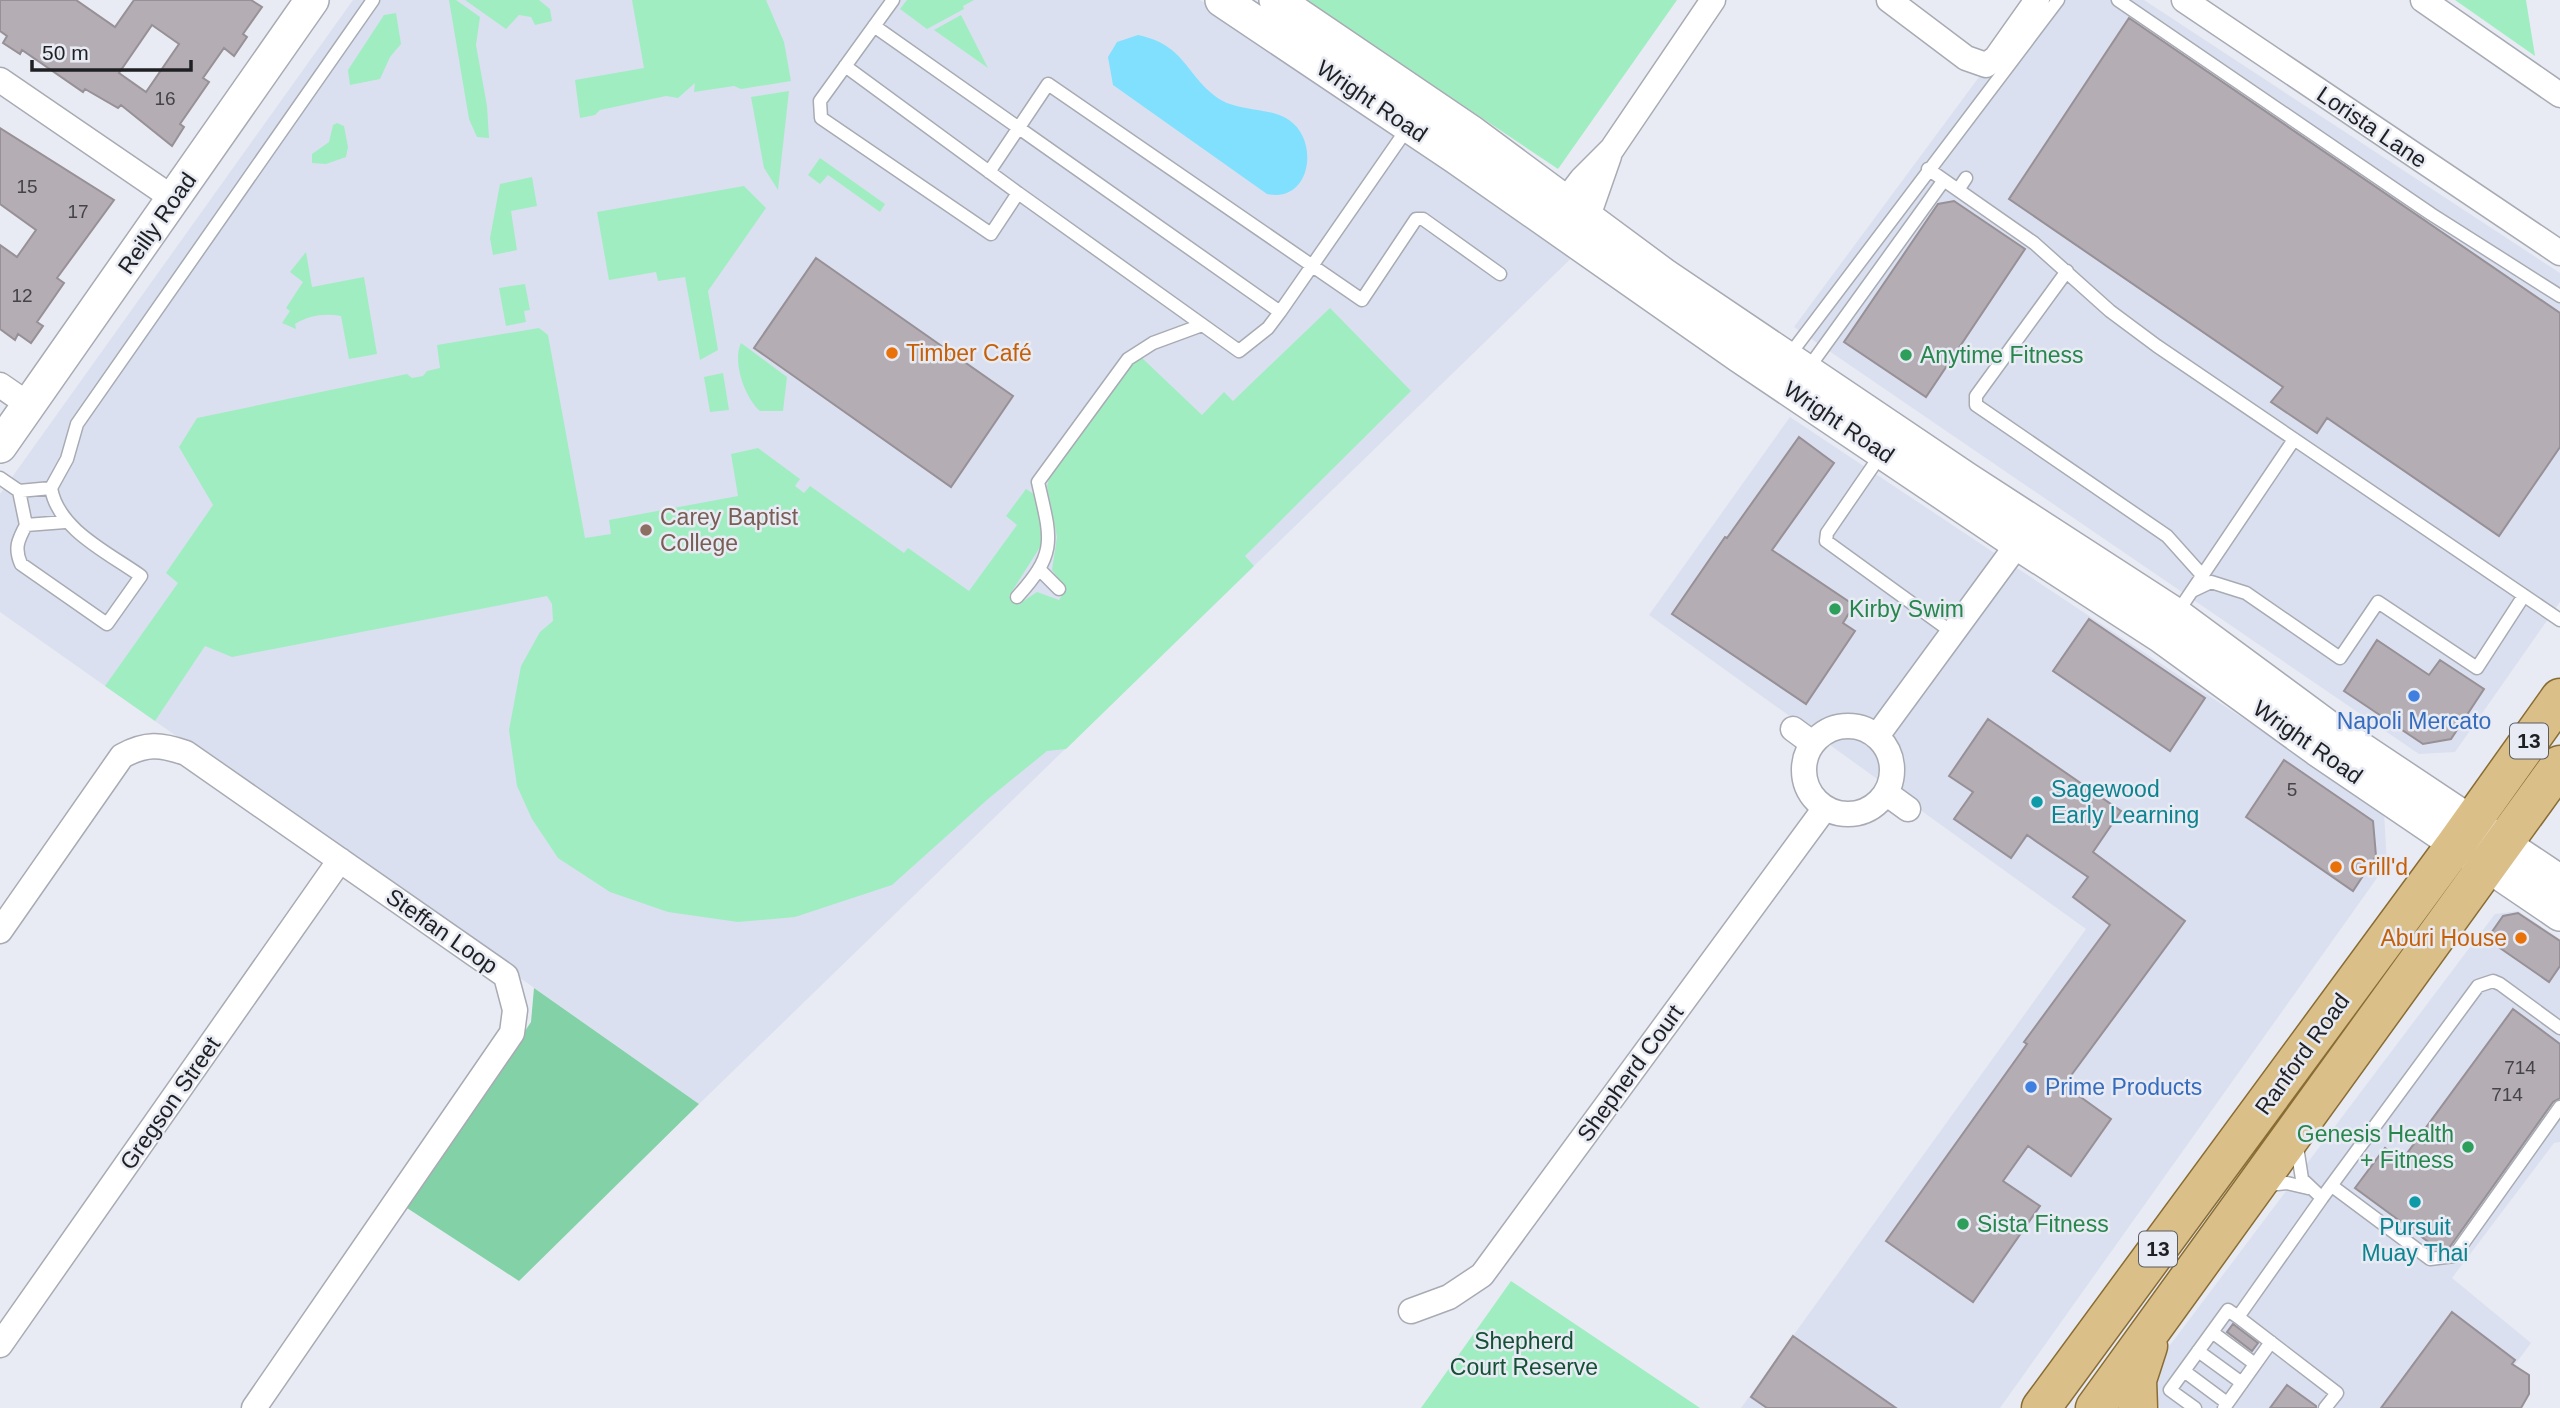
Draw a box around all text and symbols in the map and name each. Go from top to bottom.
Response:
scale bar [32,28,191,72]
text: 50 m [42,41,89,64]
street label: Wright Road [1312,55,1432,147]
street label: Lorista Lane [2312,81,2432,173]
house number: 16 [154,88,176,109]
street label: Reilly Road [113,167,201,279]
house number: 15 [16,176,38,197]
house number: 17 [67,201,89,222]
house number: 12 [11,285,33,306]
place label: Timber Café [906,340,1032,366]
place label: Anytime Fitness [1920,342,2084,368]
marker: Timber Café [884,345,900,361]
marker: Anytime Fitness [1898,347,1914,363]
street label: Wright Road [1779,376,1899,468]
place label: Carey Baptist College [660,504,799,556]
marker: Carey Baptist College [638,522,654,538]
place label: Kirby Swim [1849,596,1964,622]
marker: Kirby Swim [1827,601,1843,617]
marker: Napoli Mercato [2406,688,2422,704]
street label: Wright Road [2248,695,2368,789]
place label: Napoli Mercato [2337,708,2491,734]
road number: 13 [2510,724,2548,758]
place label: Sagewood Early Learning [2051,776,2199,828]
house number: 5 [2287,779,2297,800]
marker: Sagewood Early Learning [2029,794,2045,810]
place label: Grill'd [2350,854,2408,880]
marker: Grill'd [2328,859,2344,875]
street label: Steffan Loop [381,883,503,979]
place label: Aburi House [2380,925,2507,951]
marker: Aburi House [2513,930,2529,946]
street label: Ranford Road [2249,988,2355,1120]
street label: Shepherd Court [1572,999,1689,1146]
street label: Gregson Street [115,1031,226,1174]
house number: 714 [2504,1057,2536,1078]
place label: Prime Products [2045,1074,2202,1100]
marker: Prime Products [2023,1079,2039,1095]
house number: 714 [2491,1084,2523,1105]
place label: Genesis Health + Fitness [2297,1121,2454,1173]
marker: Genesis Health + Fitness [2460,1139,2476,1155]
marker: Pursuit Muay Thai [2407,1194,2423,1210]
place label: Sista Fitness [1977,1211,2109,1237]
place label: Pursuit Muay Thai [2362,1214,2468,1266]
marker: Sista Fitness [1955,1216,1971,1232]
road number: 13 [2139,1232,2177,1266]
park label: Shepherd Court Reserve [1450,1328,1598,1380]

